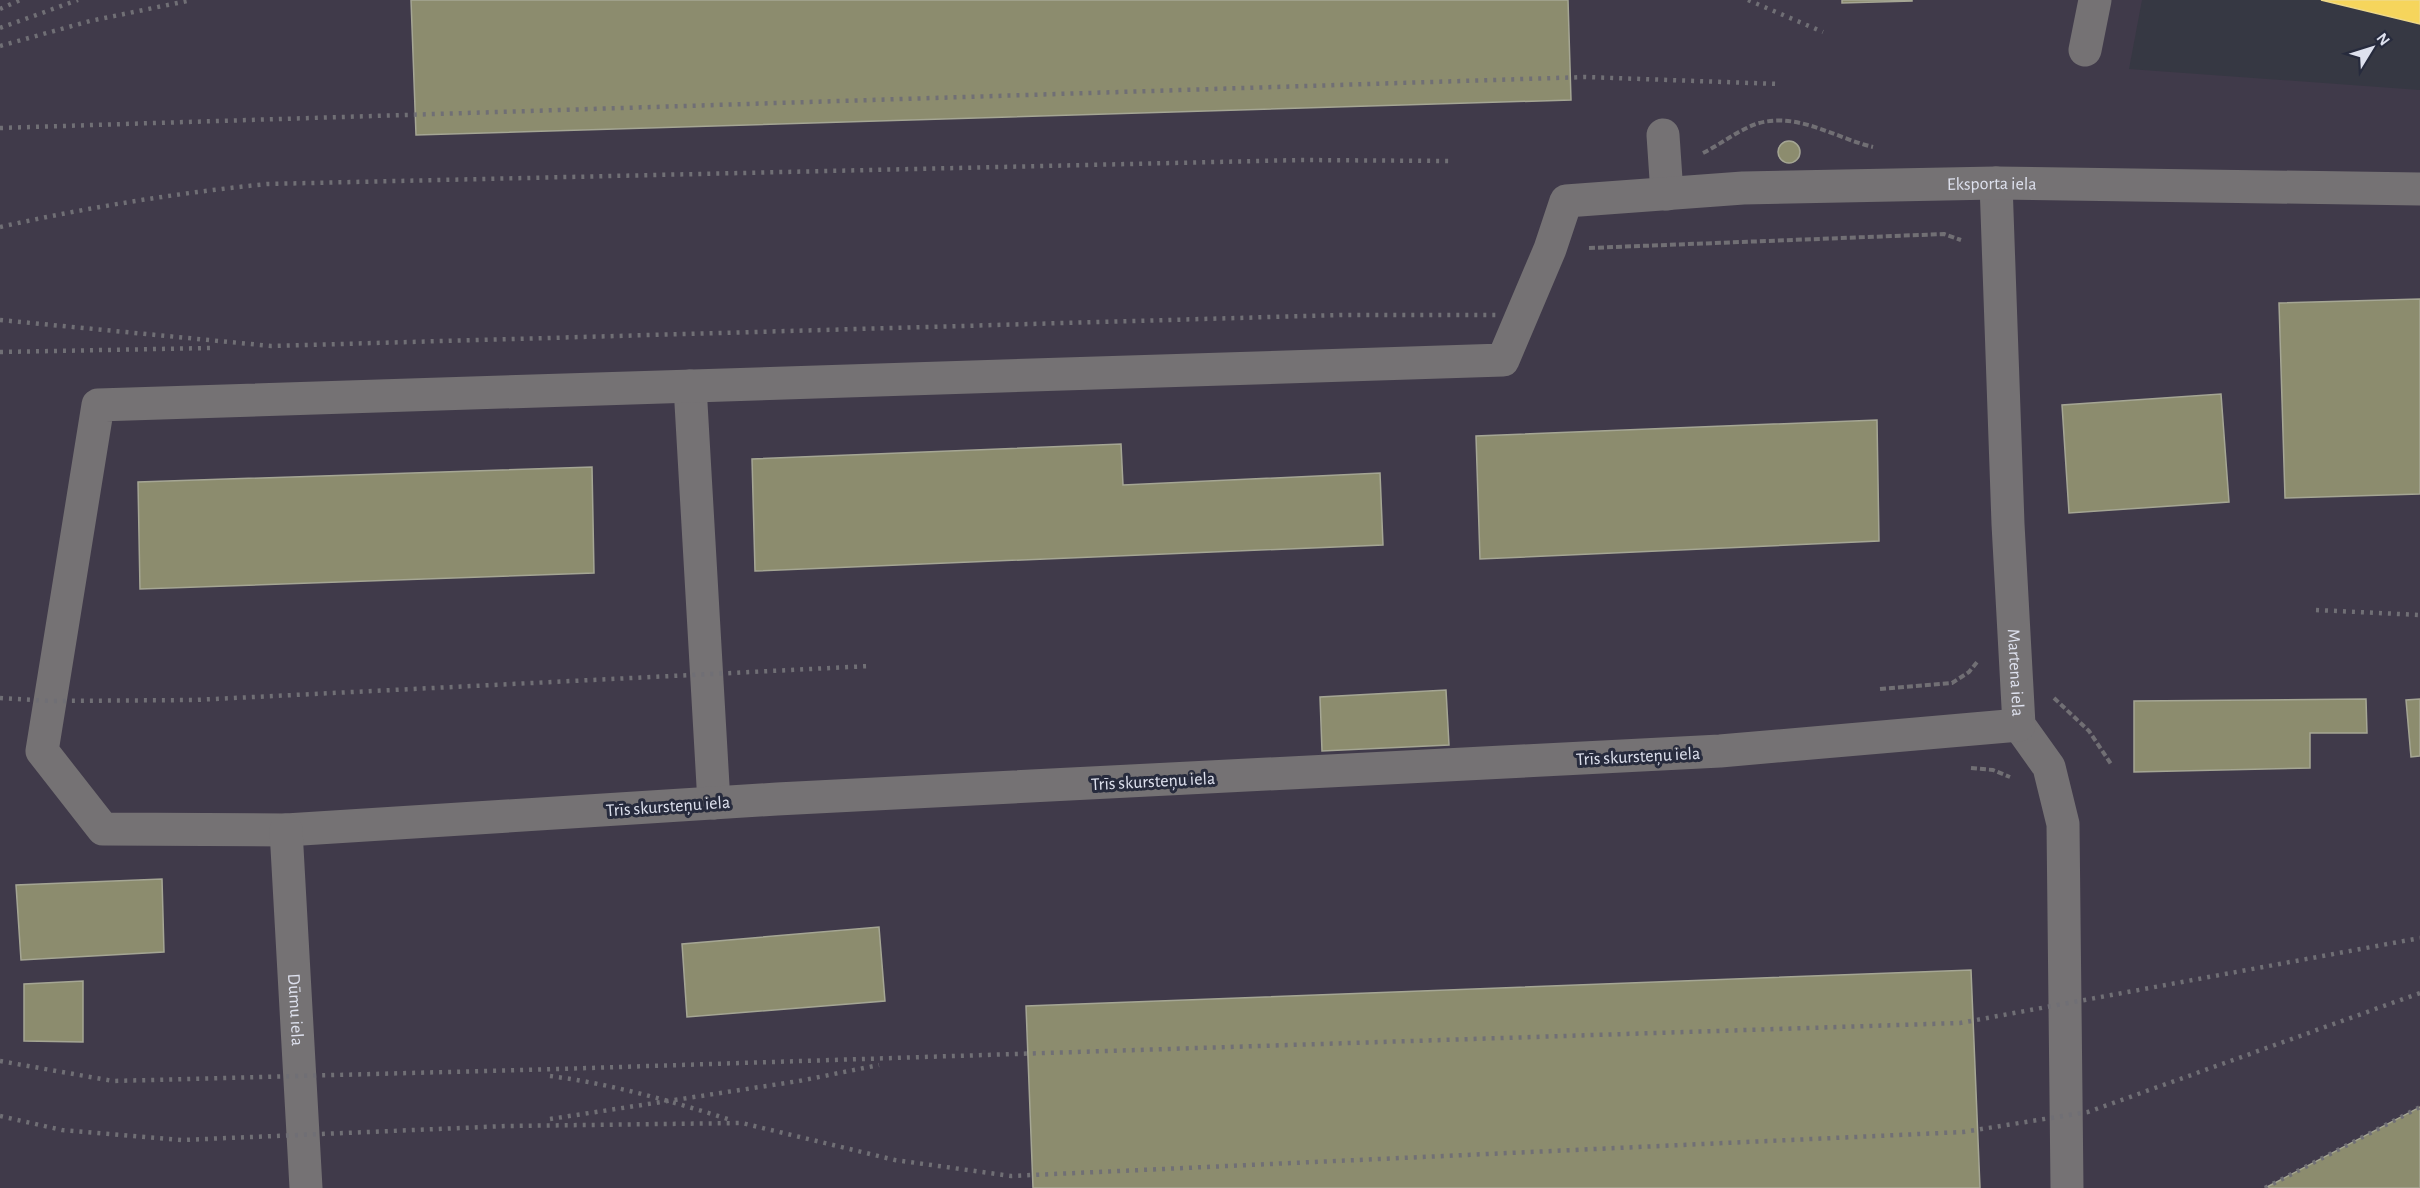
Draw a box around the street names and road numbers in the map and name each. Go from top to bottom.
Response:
street label: Eksporta iela [1947,175,2037,194]
street label: Martena iela [2004,628,2027,717]
street label: Trīs skursteņu iela [1575,745,1701,770]
street label: Trīs skursteņu iela [1090,770,1216,795]
street label: Trīs skursteņu iela [605,794,731,821]
street label: Dūmu iela [284,973,306,1047]

